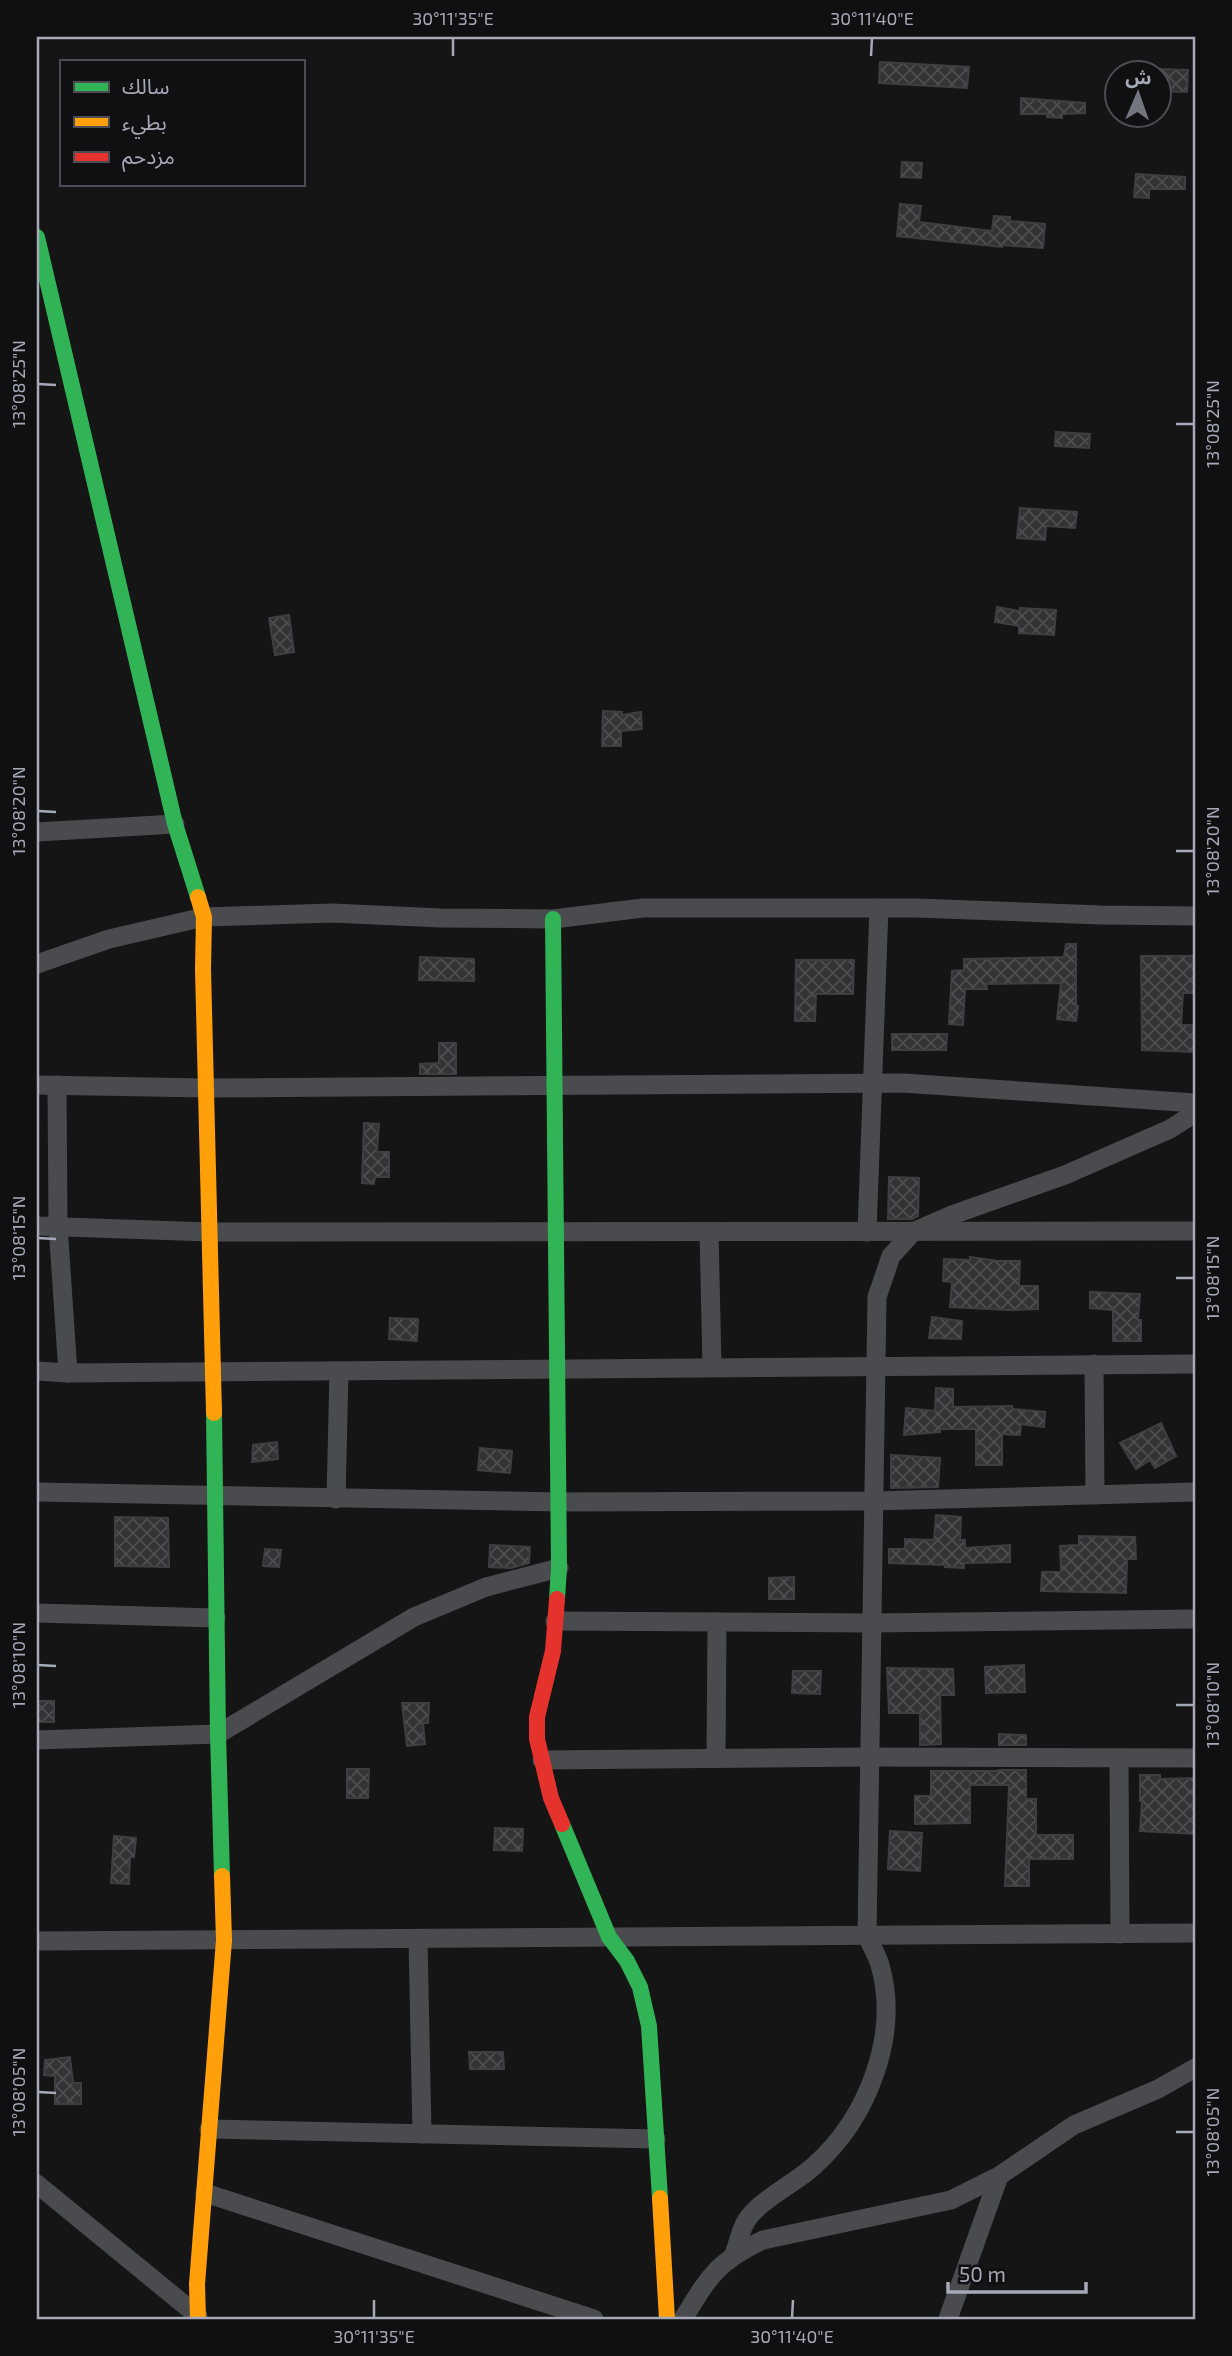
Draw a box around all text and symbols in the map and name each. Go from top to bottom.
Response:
text: 30°11'35"E [412,7,494,29]
text: 30°11'40"E [830,7,914,29]
legend [60,60,304,186]
north arrow [1102,60,1172,130]
text: ش [1125,65,1152,88]
text: سالك [122,73,169,98]
text: بطيء [122,109,167,139]
text: مزدحم [122,143,175,172]
text: 13°08'25"N [7,340,29,428]
text: 13°08'25"N [1201,380,1223,468]
text: 13°08'20"N [7,766,29,856]
text: 13°08'20"N [1201,806,1223,896]
text: 13°08'15"N [7,1195,29,1281]
text: 13°08'15"N [1201,1235,1223,1321]
text: 13°08'10"N [7,1622,29,1708]
text: 13°08'10"N [1201,1662,1223,1748]
text: 13°08'05"N [7,2048,29,2136]
text: 13°08'05"N [1201,2088,1223,2176]
scale bar [948,2251,1087,2295]
text: 50 m [959,2261,1006,2286]
text: 30°11'35"E [333,2325,415,2347]
text: 30°11'40"E [750,2325,834,2347]

